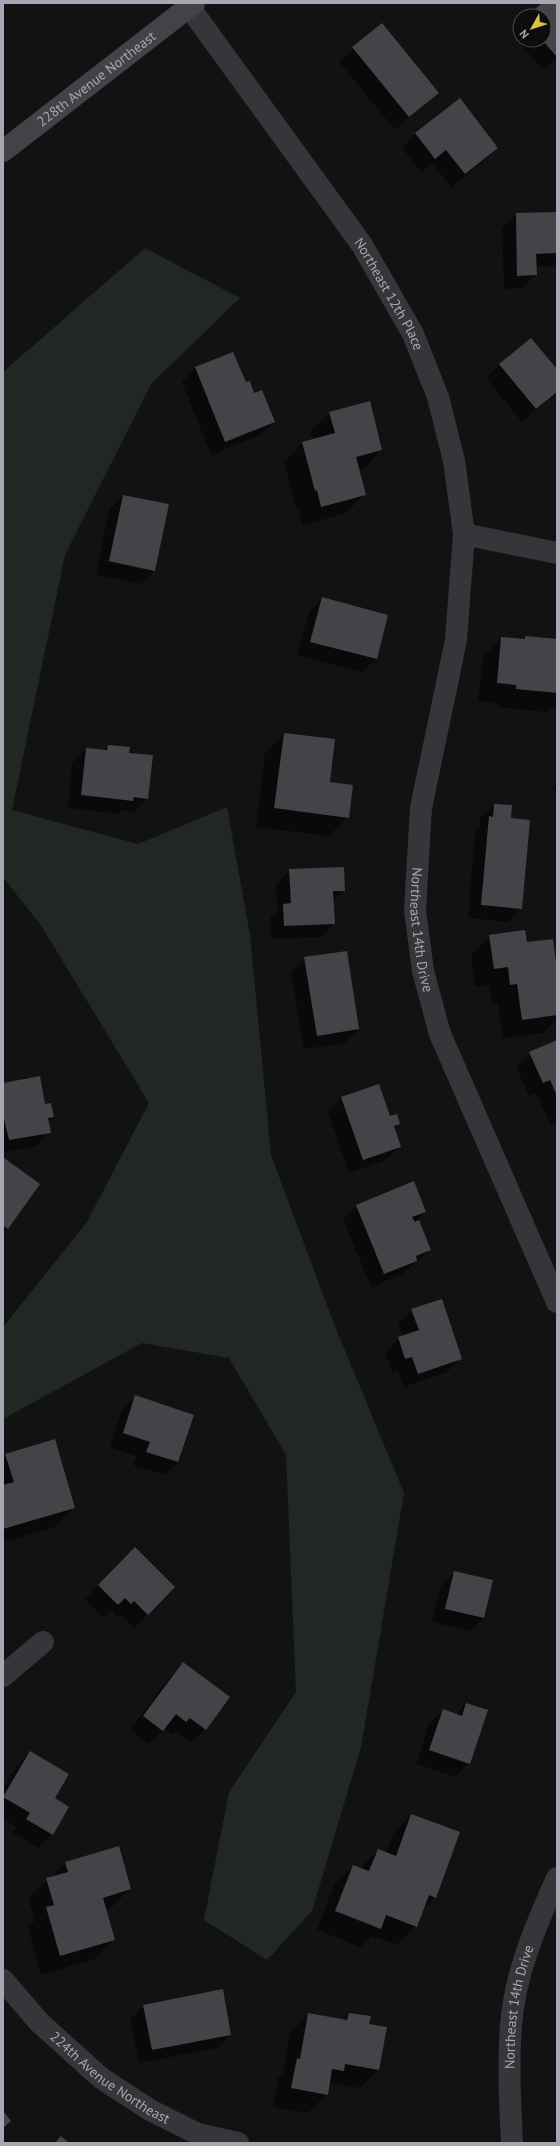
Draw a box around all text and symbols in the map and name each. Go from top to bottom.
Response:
north arrow [512,8,552,48]
street label: 228th Avenue Northeast [33,27,159,130]
text: N [517,27,532,42]
street label: Northeast 12th Place [351,234,428,353]
street label: Northeast 14th Drive [406,867,437,994]
street label: Northeast 14th Drive [500,1942,538,2069]
street label: 224th Avenue Northeast [46,2027,173,2128]

